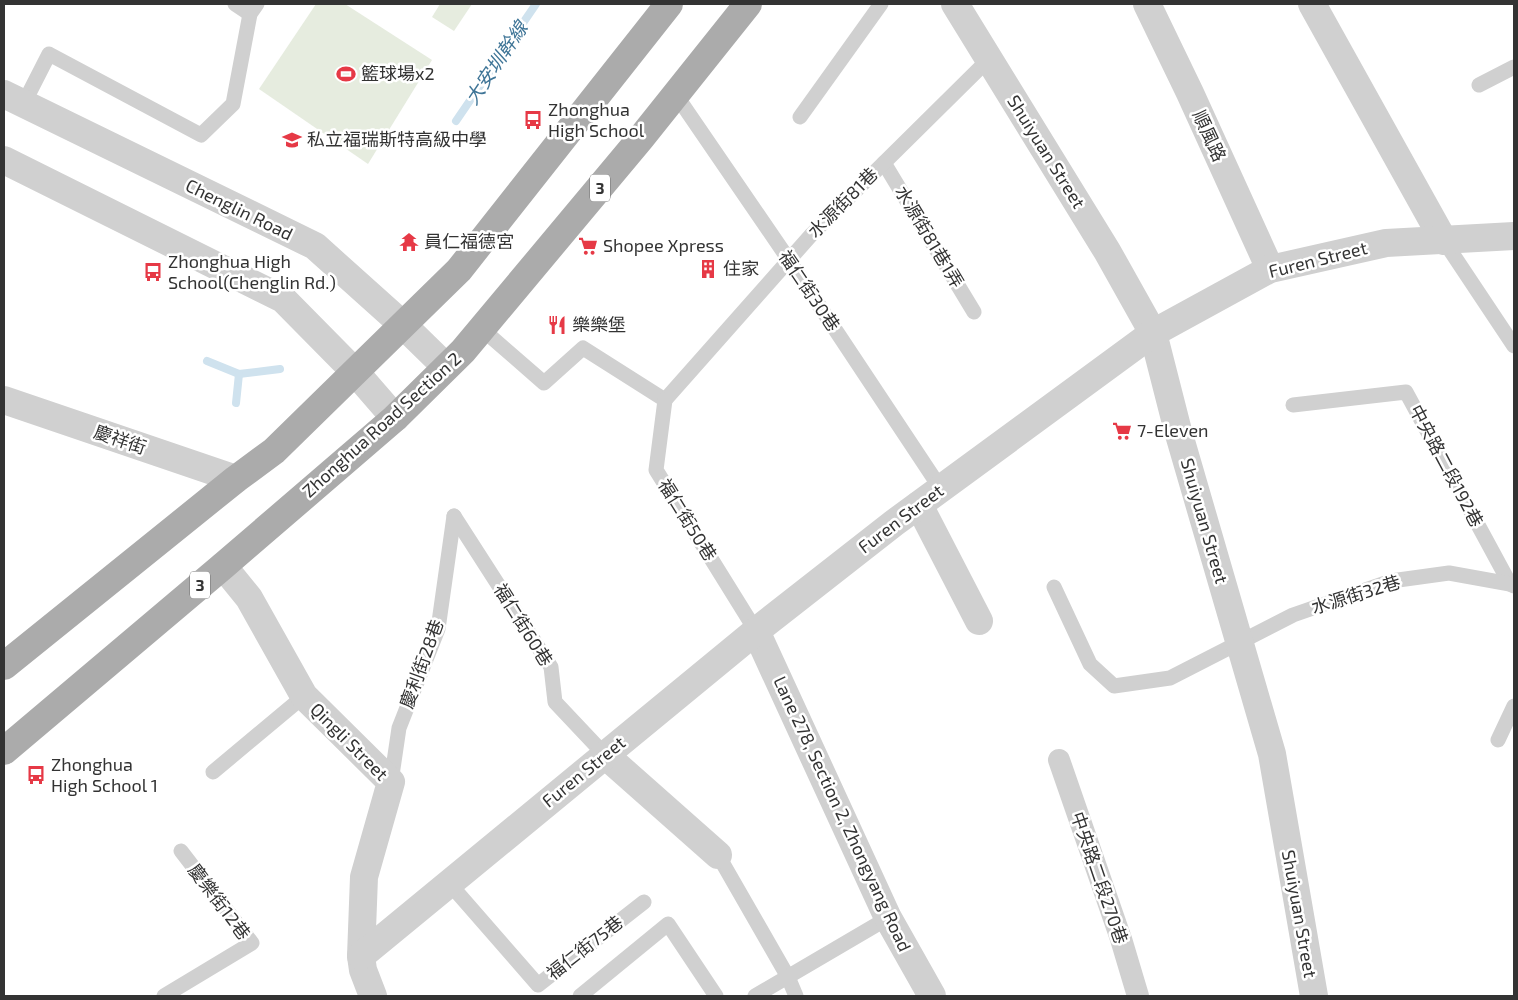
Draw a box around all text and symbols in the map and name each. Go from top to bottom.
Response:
water label: 大安圳幹線 [459,15,533,109]
place label: 籃球場x2 [361,62,435,84]
sports icon: 籃球場x2 [335,63,357,85]
street label: Shuiyuan Street [1003,91,1091,212]
place label: Zhonghua High School [548,98,645,141]
street label: 順風路 [1189,106,1231,165]
bus stop icon: Zhonghua High School [522,109,544,131]
place label: 私立福瑞斯特高級中學 [307,128,487,150]
school or university icon: 私立福瑞斯特高級中學 [281,129,303,151]
street label: 水源街81巷 [803,163,882,242]
street label: Chenglin Road [182,174,297,245]
road number: 3 [590,174,610,202]
street label: 水源街81巷1弄 [891,181,969,292]
place label: 員仁福德宮 [424,230,514,252]
temple icon: 員仁福德宮 [398,231,420,253]
place label: Shopee Xpress [603,234,724,256]
supermarket icon: Shopee Xpress [577,235,599,257]
street label: Furen Street [1266,236,1369,282]
street label: 福仁街30巷 [775,246,845,335]
place label: Zhonghua High School(Chenglin Rd.) [168,250,336,293]
place label: 住家 [723,257,759,279]
building icon: 住家 [697,258,719,280]
bus stop icon: Zhonghua High School(Chenglin Rd.) [142,261,164,283]
place label: 樂樂堡 [572,313,626,335]
restaurant icon: 樂樂堡 [546,314,568,336]
street label: Zhonghua Road Section 2 [297,347,465,501]
street label: 中央路二段192巷 [1405,401,1488,531]
place label: 7-Eleven [1137,419,1209,441]
street label: 慶祥街 [91,420,149,458]
supermarket icon: 7-Eleven [1111,420,1133,442]
street label: Shuiyuan Street [1177,455,1233,586]
street label: 福仁街50巷 [654,474,722,565]
street label: Furen Street [854,479,947,557]
street label: 水源街32巷 [1308,570,1403,618]
road number: 3 [190,572,210,598]
street label: 福仁街60巷 [490,579,558,670]
street label: 慶利街28巷 [395,616,447,711]
street label: Lane 278, Section 2, Zhongyang Road [769,672,917,955]
street label: Qingli Street [306,698,393,785]
street label: Furen Street [537,731,630,811]
place label: Zhonghua High School 1 [51,753,158,796]
bus stop icon: Zhonghua High School 1 [25,764,47,786]
street label: 中央路二段270巷 [1067,809,1133,947]
street label: Shuiyuan Street [1278,848,1322,980]
street label: 慶樂街12巷 [184,859,255,944]
street label: 福仁街75巷 [542,911,627,984]

